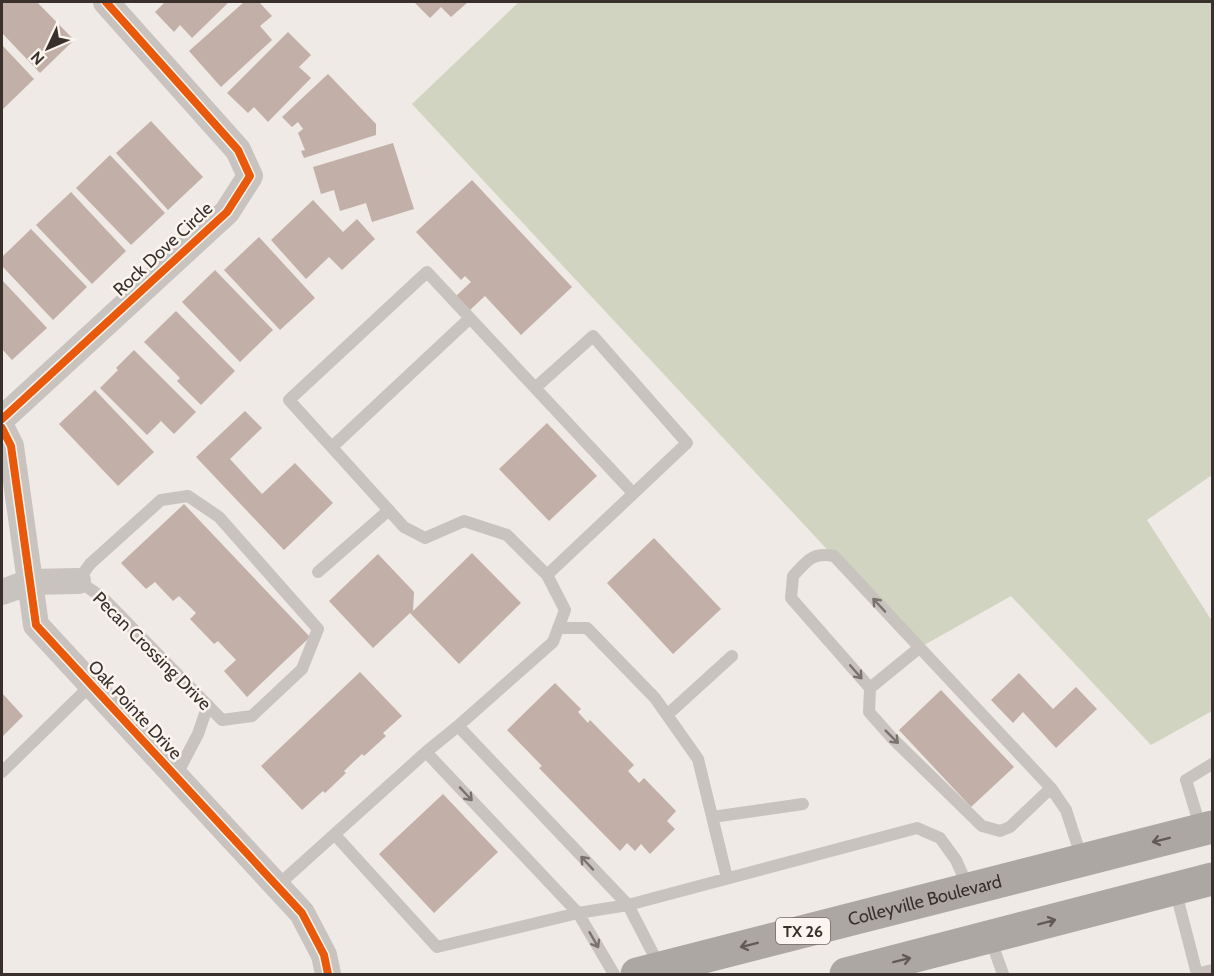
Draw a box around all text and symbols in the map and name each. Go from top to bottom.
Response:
north arrow [18,18,78,78]
text: N [27,47,48,69]
street label: Rock Dove Circle [109,197,217,301]
street label: Pecan Crossing Drive [88,587,216,715]
one-way arrow [872,598,886,613]
street label: Oak Pointe Drive [83,656,187,764]
one-way arrow [849,664,862,680]
one-way arrow [885,730,900,745]
one-way arrow [459,787,473,802]
one-way arrow [1152,835,1171,847]
one-way arrow [580,855,595,870]
street label: Colleyville Boulevard [845,870,1004,931]
one-way arrow [1037,916,1056,928]
road number: TX 26 [776,918,830,944]
one-way arrow [588,931,600,948]
one-way arrow [740,940,759,952]
one-way arrow [893,953,912,965]

